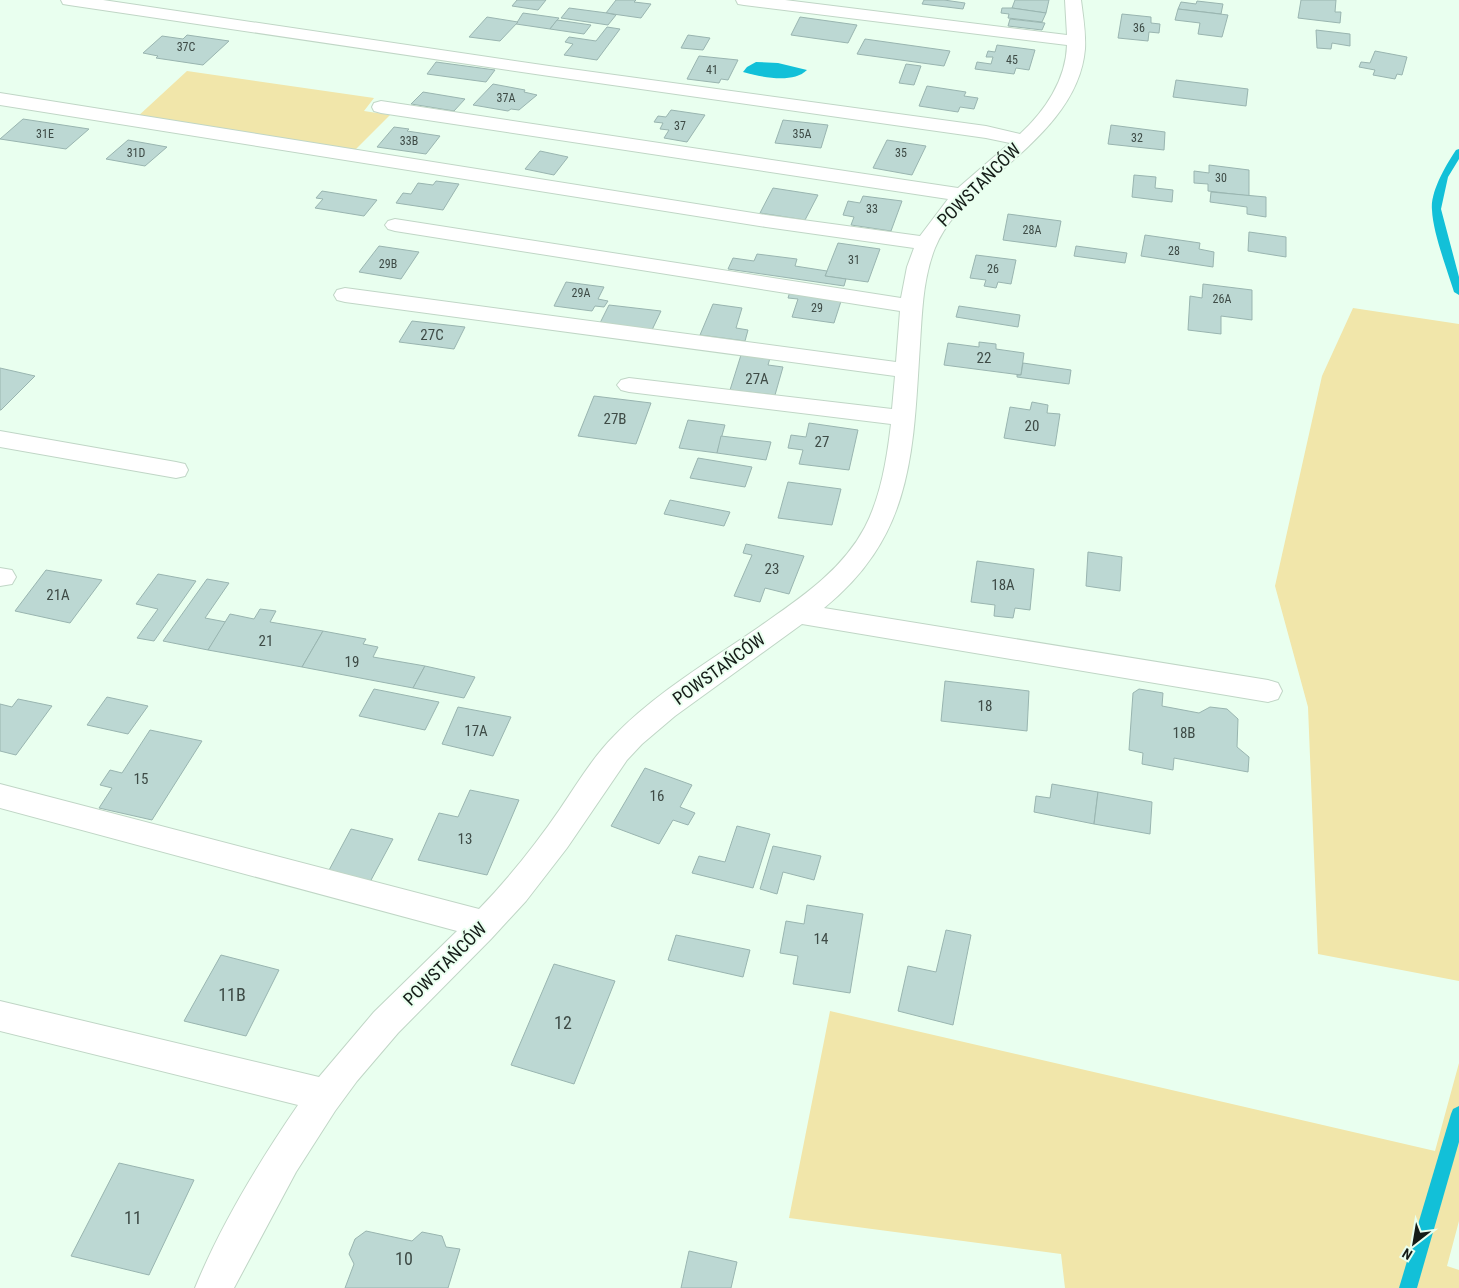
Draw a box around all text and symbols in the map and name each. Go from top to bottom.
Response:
house number: 36 [1133,21,1145,35]
house number: 37C [177,40,196,54]
house number: 45 [1006,53,1018,67]
house number: 41 [706,63,718,77]
house number: 37A [497,91,515,105]
house number: 37 [674,119,686,133]
house number: 31E [36,127,54,141]
house number: 35A [793,127,811,141]
house number: 32 [1131,131,1143,145]
house number: 33B [400,134,418,148]
street label: POWSTAŃCÓW [933,139,1025,231]
house number: 31D [127,146,145,160]
house number: 35 [895,146,907,160]
house number: 30 [1215,171,1227,185]
house number: 33 [866,202,878,216]
house number: 28A [1023,223,1041,237]
house number: 28 [1168,244,1180,258]
house number: 31 [848,253,860,267]
house number: 29B [379,257,397,271]
house number: 26 [987,262,999,276]
house number: 29A [572,286,590,300]
house number: 26A [1213,292,1231,306]
house number: 29 [811,301,823,315]
house number: 27C [420,326,444,344]
house number: 22 [977,349,991,367]
house number: 27A [745,370,769,388]
house number: 27B [604,410,627,428]
house number: 20 [1025,417,1039,435]
house number: 27 [815,433,829,451]
house number: 23 [765,560,779,578]
house number: 18A [991,576,1015,594]
house number: 21A [46,586,70,604]
street label: POWSTAŃCÓW [669,628,769,709]
house number: 21 [259,632,273,650]
house number: 19 [345,653,359,671]
house number: 18 [978,697,992,715]
house number: 17A [464,722,488,740]
house number: 18B [1173,724,1196,742]
house number: 15 [134,770,148,788]
house number: 16 [650,787,664,805]
house number: 13 [458,830,472,848]
street label: POWSTAŃCÓW [399,918,491,1010]
house number: 14 [814,930,828,948]
house number: 11B [218,984,246,1005]
house number: 12 [554,1012,572,1033]
house number: 11 [124,1207,142,1228]
north arrow [1389,1218,1439,1268]
text: N [1400,1245,1415,1263]
house number: 10 [395,1248,413,1269]

